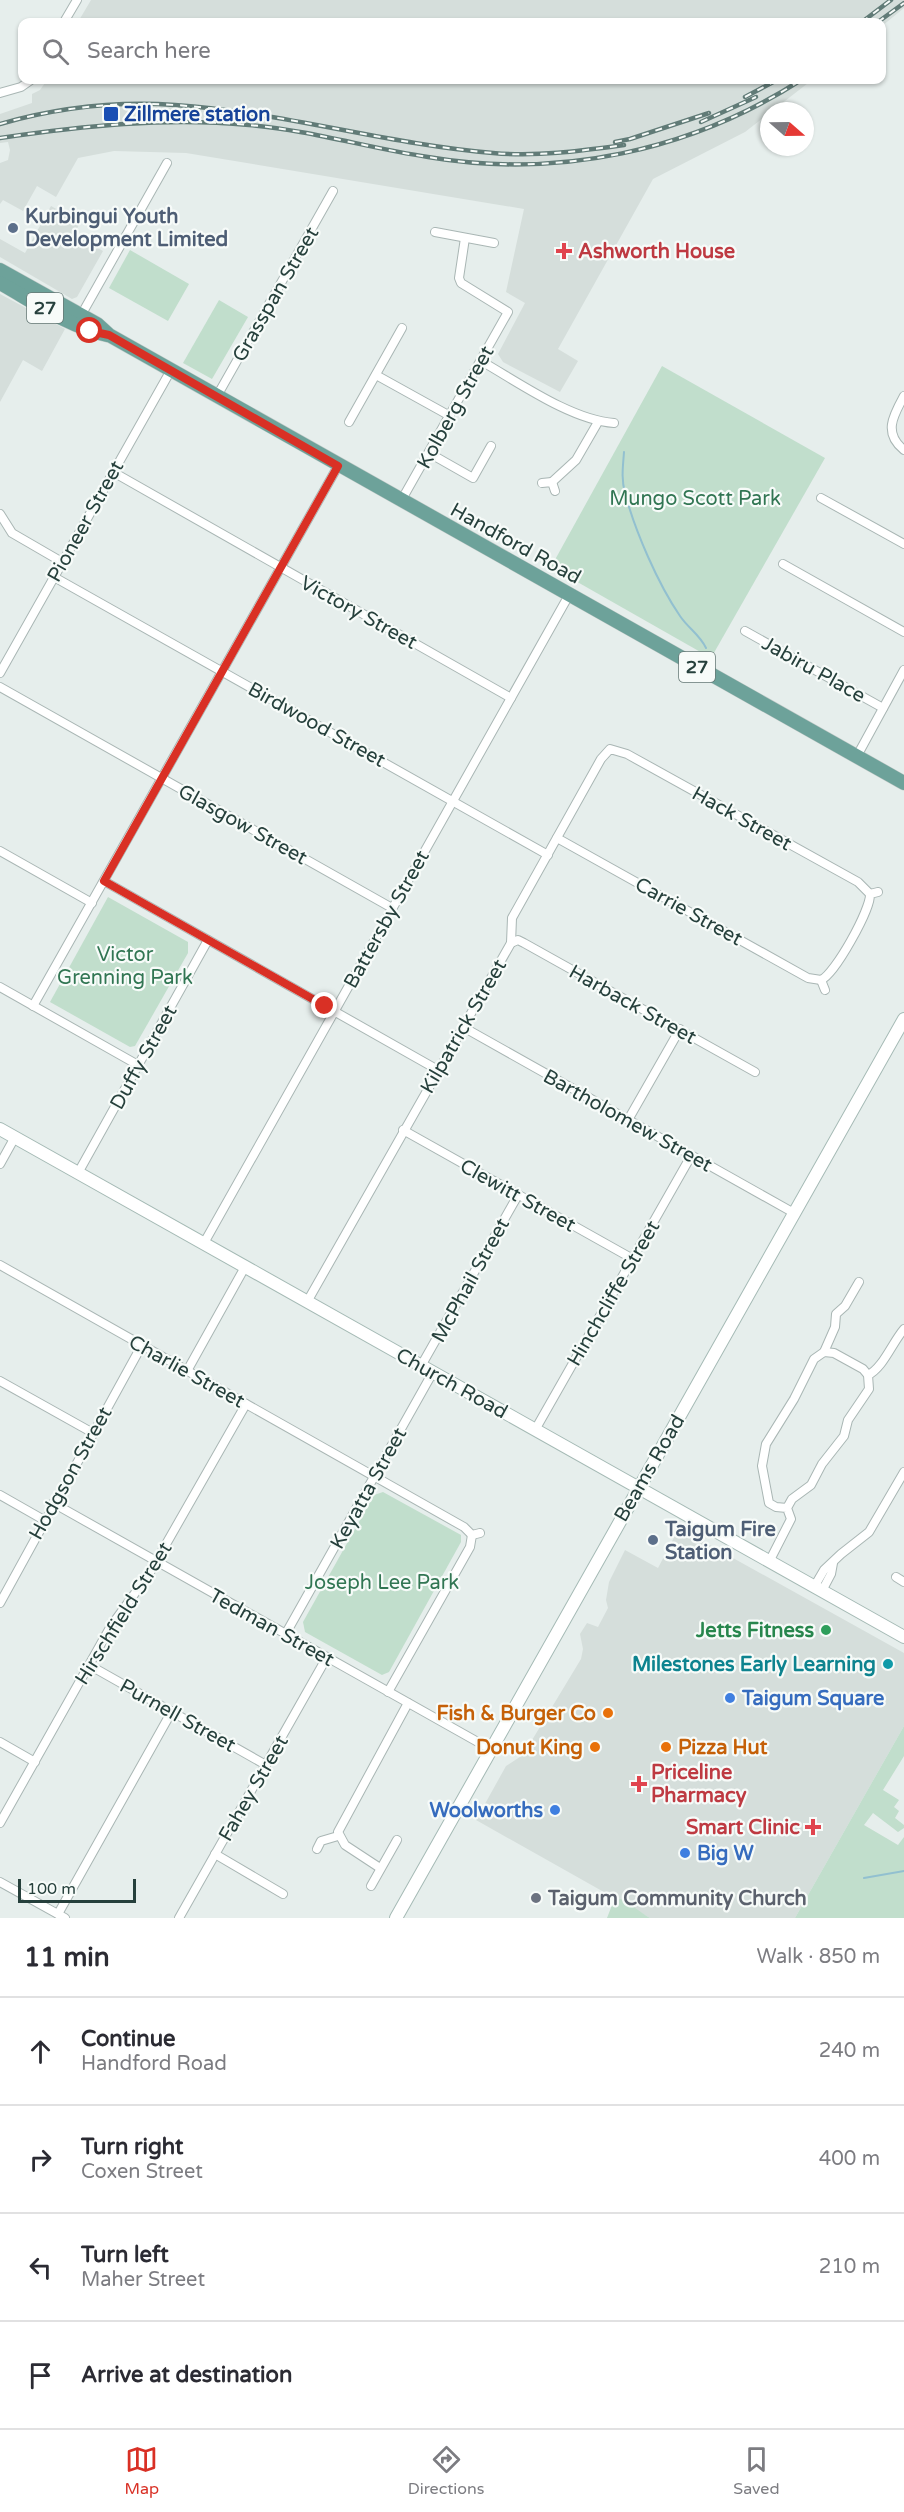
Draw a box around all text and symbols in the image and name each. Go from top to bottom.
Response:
search box [18,18,886,84]
icon: search [39,35,72,68]
text: Search here [87,38,211,64]
north arrow [760,102,814,156]
place label: Zillmere station [124,103,270,127]
marker: Zillmere station [102,105,120,123]
place label: Kurbingui Youth Development Limited [25,205,228,252]
marker: Kurbingui Youth Development Limited [6,221,20,235]
street label: Grasspan Street [228,223,324,366]
place label: Ashworth House [578,240,735,264]
marker: Ashworth House [555,242,573,260]
road number: 27 [27,293,63,323]
route start [76,317,102,343]
street label: Kolberg Street [412,342,500,473]
street label: Pioneer Street [43,456,129,586]
park label: Mungo Scott Park [609,487,781,511]
street label: Handford Road [446,498,585,590]
street label: Victory Street [296,571,421,655]
street label: Jabiru Place [758,632,869,708]
road number: 27 [679,652,715,682]
street label: Birdwood Street [243,677,390,773]
street label: Glasgow Street [174,780,312,870]
street label: Hack Street [687,782,796,856]
street label: Battersby Street [339,846,435,993]
street label: Carrie Street [631,873,747,951]
park label: Victor Grenning Park [57,943,193,990]
street label: Kilpatrick Street [416,955,512,1098]
street label: Harback Street [565,960,701,1050]
route end [311,992,337,1018]
street label: Duffy Street [105,1001,183,1114]
street label: Bartholomew Street [539,1064,717,1178]
street label: Clewitt Street [455,1154,580,1238]
street label: McPhail Street [427,1214,515,1347]
street label: Hinchcliffe Street [562,1216,665,1371]
street label: Charlie Street [124,1330,249,1414]
street label: Church Road [392,1343,511,1424]
street label: Hodgson Street [24,1402,118,1544]
street label: Beams Road [610,1411,690,1526]
street label: Keyatta Street [326,1423,412,1553]
place label: Taigum Fire Station [664,1518,776,1565]
marker: Taigum Fire Station [646,1533,660,1547]
street label: Hirschfield Street [70,1537,178,1689]
park label: Joseph Lee Park [305,1571,459,1595]
street label: Tedman Street [205,1584,338,1672]
place label: Jetts Fitness [695,1619,814,1643]
marker: Jetts Fitness [819,1623,833,1637]
place label: Milestones Early Learning [632,1653,876,1677]
marker: Milestones Early Learning [881,1657,895,1671]
street label: Purnell Street [115,1674,240,1758]
place label: Taigum Square [741,1687,884,1711]
marker: Taigum Square [723,1691,737,1705]
place label: Fish & Burger Co [436,1702,596,1726]
marker: Fish & Burger Co [601,1706,615,1720]
street label: Fahey Street [214,1731,294,1846]
place label: Donut King [476,1736,583,1760]
place label: Pizza Hut [678,1736,768,1760]
marker: Donut King [588,1740,602,1754]
marker: Pizza Hut [659,1740,673,1754]
place label: Priceline Pharmacy [651,1761,747,1808]
marker: Priceline Pharmacy [632,1777,646,1791]
place label: Woolworths [429,1799,543,1823]
marker: Woolworths [548,1803,562,1817]
place label: Smart Clinic [686,1816,800,1840]
marker: Smart Clinic [804,1818,822,1836]
place label: Big W [697,1842,755,1866]
marker: Big W [678,1846,692,1860]
scale bar [18,1876,136,1904]
text: 100 m [27,1879,76,1899]
place label: Taigum Community Church [547,1887,807,1911]
marker: Taigum Community Church [529,1891,543,1905]
text: 11 min [24,1942,110,1973]
text: Walk · 850 m [757,1945,880,1969]
text: Continue [81,2026,176,2052]
icon: ahead [24,2035,57,2068]
text: 240 m [819,2039,880,2063]
text: Handford Road [81,2052,227,2076]
text: Turn right [81,2134,183,2160]
icon: right [24,2143,57,2176]
text: 400 m [819,2147,880,2171]
text: Coxen Street [81,2160,203,2184]
text: Turn left [81,2242,169,2268]
icon: left [24,2251,57,2284]
text: 210 m [819,2255,880,2279]
text: Maher Street [81,2268,205,2292]
icon: arrive [24,2359,57,2392]
text: Arrive at destination [81,2362,292,2388]
tab: Map [124,2443,159,2499]
tab: Directions [408,2443,484,2499]
tab: Saved [733,2443,780,2499]

